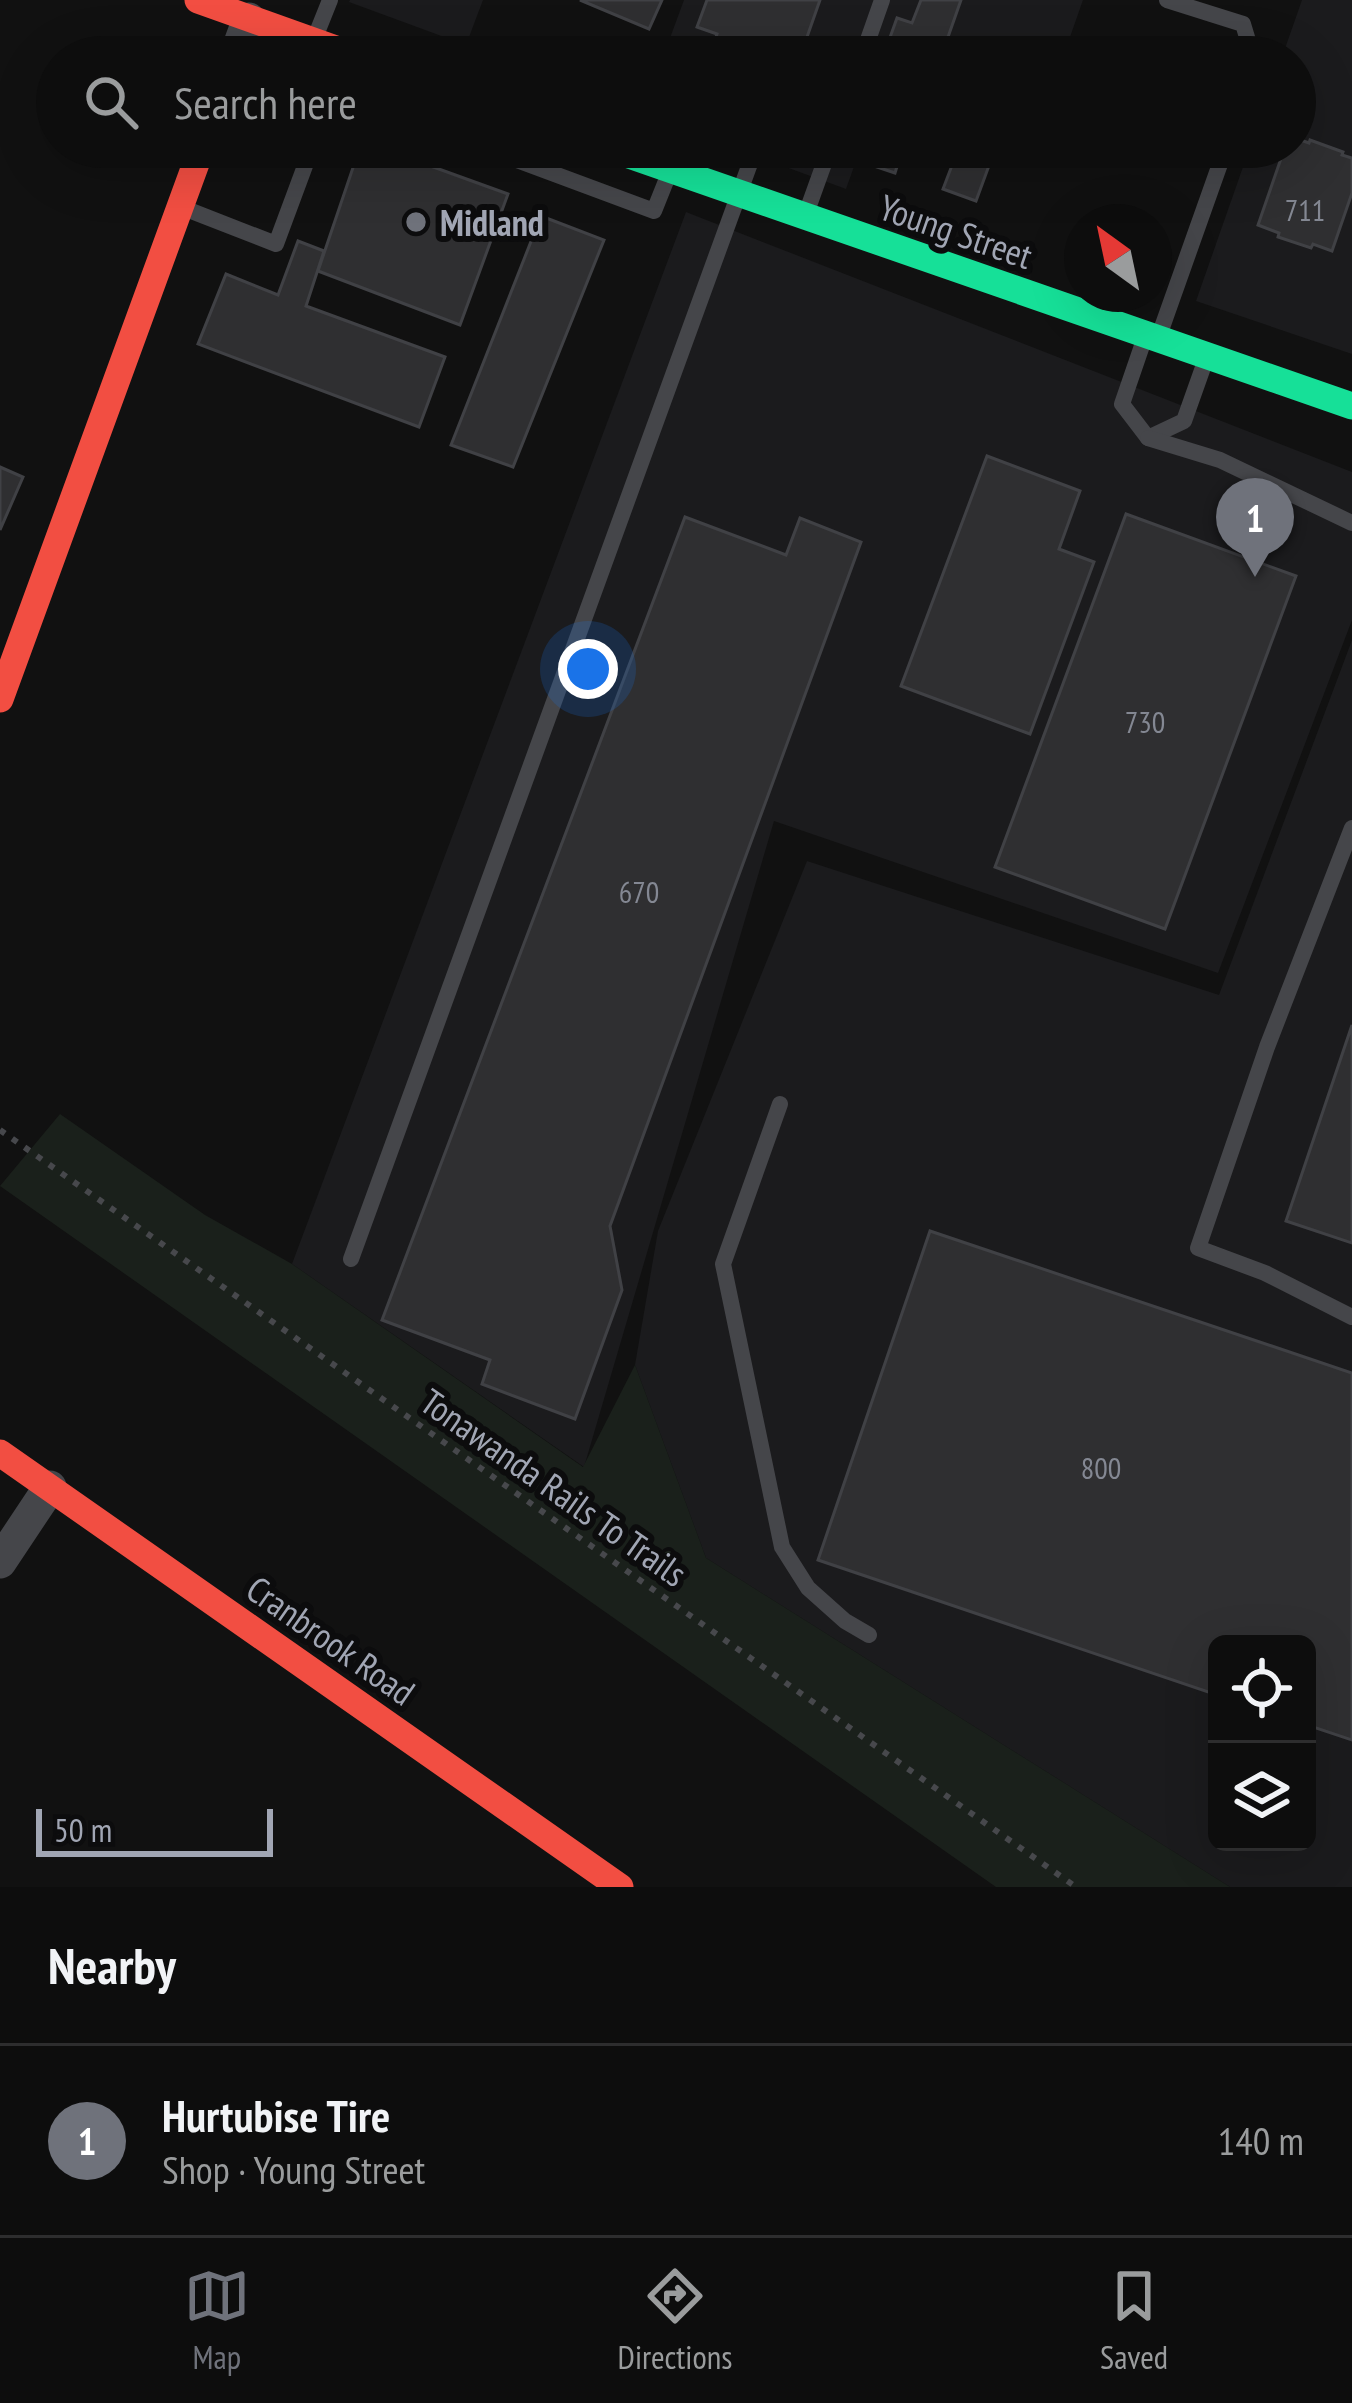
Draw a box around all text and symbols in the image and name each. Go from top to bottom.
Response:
search box [36,36,1316,168]
icon: search [78,69,144,135]
text: Search here [174,73,357,131]
street label: Young Street [873,183,1039,279]
house number: 711 [1285,190,1325,229]
place label: Midland [440,199,544,246]
north arrow [1064,204,1172,312]
marker: Midland [403,209,429,235]
pin: 1 [1216,478,1294,577]
your location [558,639,618,699]
house number: 730 [1125,702,1165,741]
house number: 670 [619,872,659,911]
street label: Tonawanda Rails To Trails [412,1378,696,1596]
house number: 800 [1081,1448,1121,1487]
street label: Cranbrook Road [238,1565,424,1715]
map controls [1208,1635,1316,1851]
button: locate [1208,1635,1316,1743]
button: layers [1208,1743,1316,1851]
scale bar [36,1803,273,1856]
text: 50 m [54,1808,112,1851]
text: Nearby [48,1932,176,1998]
text: Hurtubise Tire [162,2086,390,2144]
text: 1 [78,2115,96,2166]
text: 140 m [1218,2115,1304,2166]
text: Shop · Young Street [162,2144,425,2195]
tab: Map [184,2263,250,2378]
tab: Directions [618,2263,732,2378]
tab: Saved [1100,2263,1168,2378]

